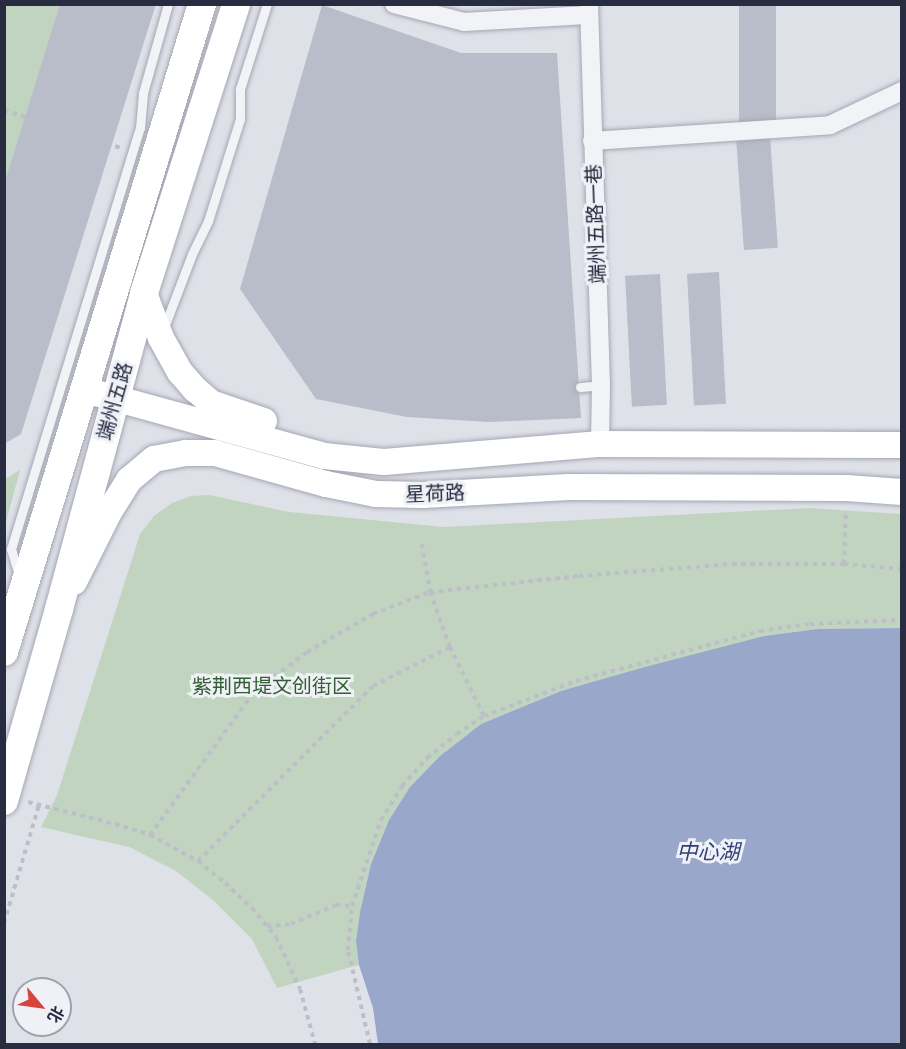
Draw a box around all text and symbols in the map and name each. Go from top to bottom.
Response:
street label: 端州五路一巷 [581,164,609,284]
street label: 端州五路 [91,359,137,443]
street label: 星荷路 [405,480,465,506]
park label: 紫荆西堤文创街区 [192,673,352,697]
water label: 中心湖 [677,838,739,864]
north arrow [12,977,72,1037]
text: 北 [44,1003,69,1027]

